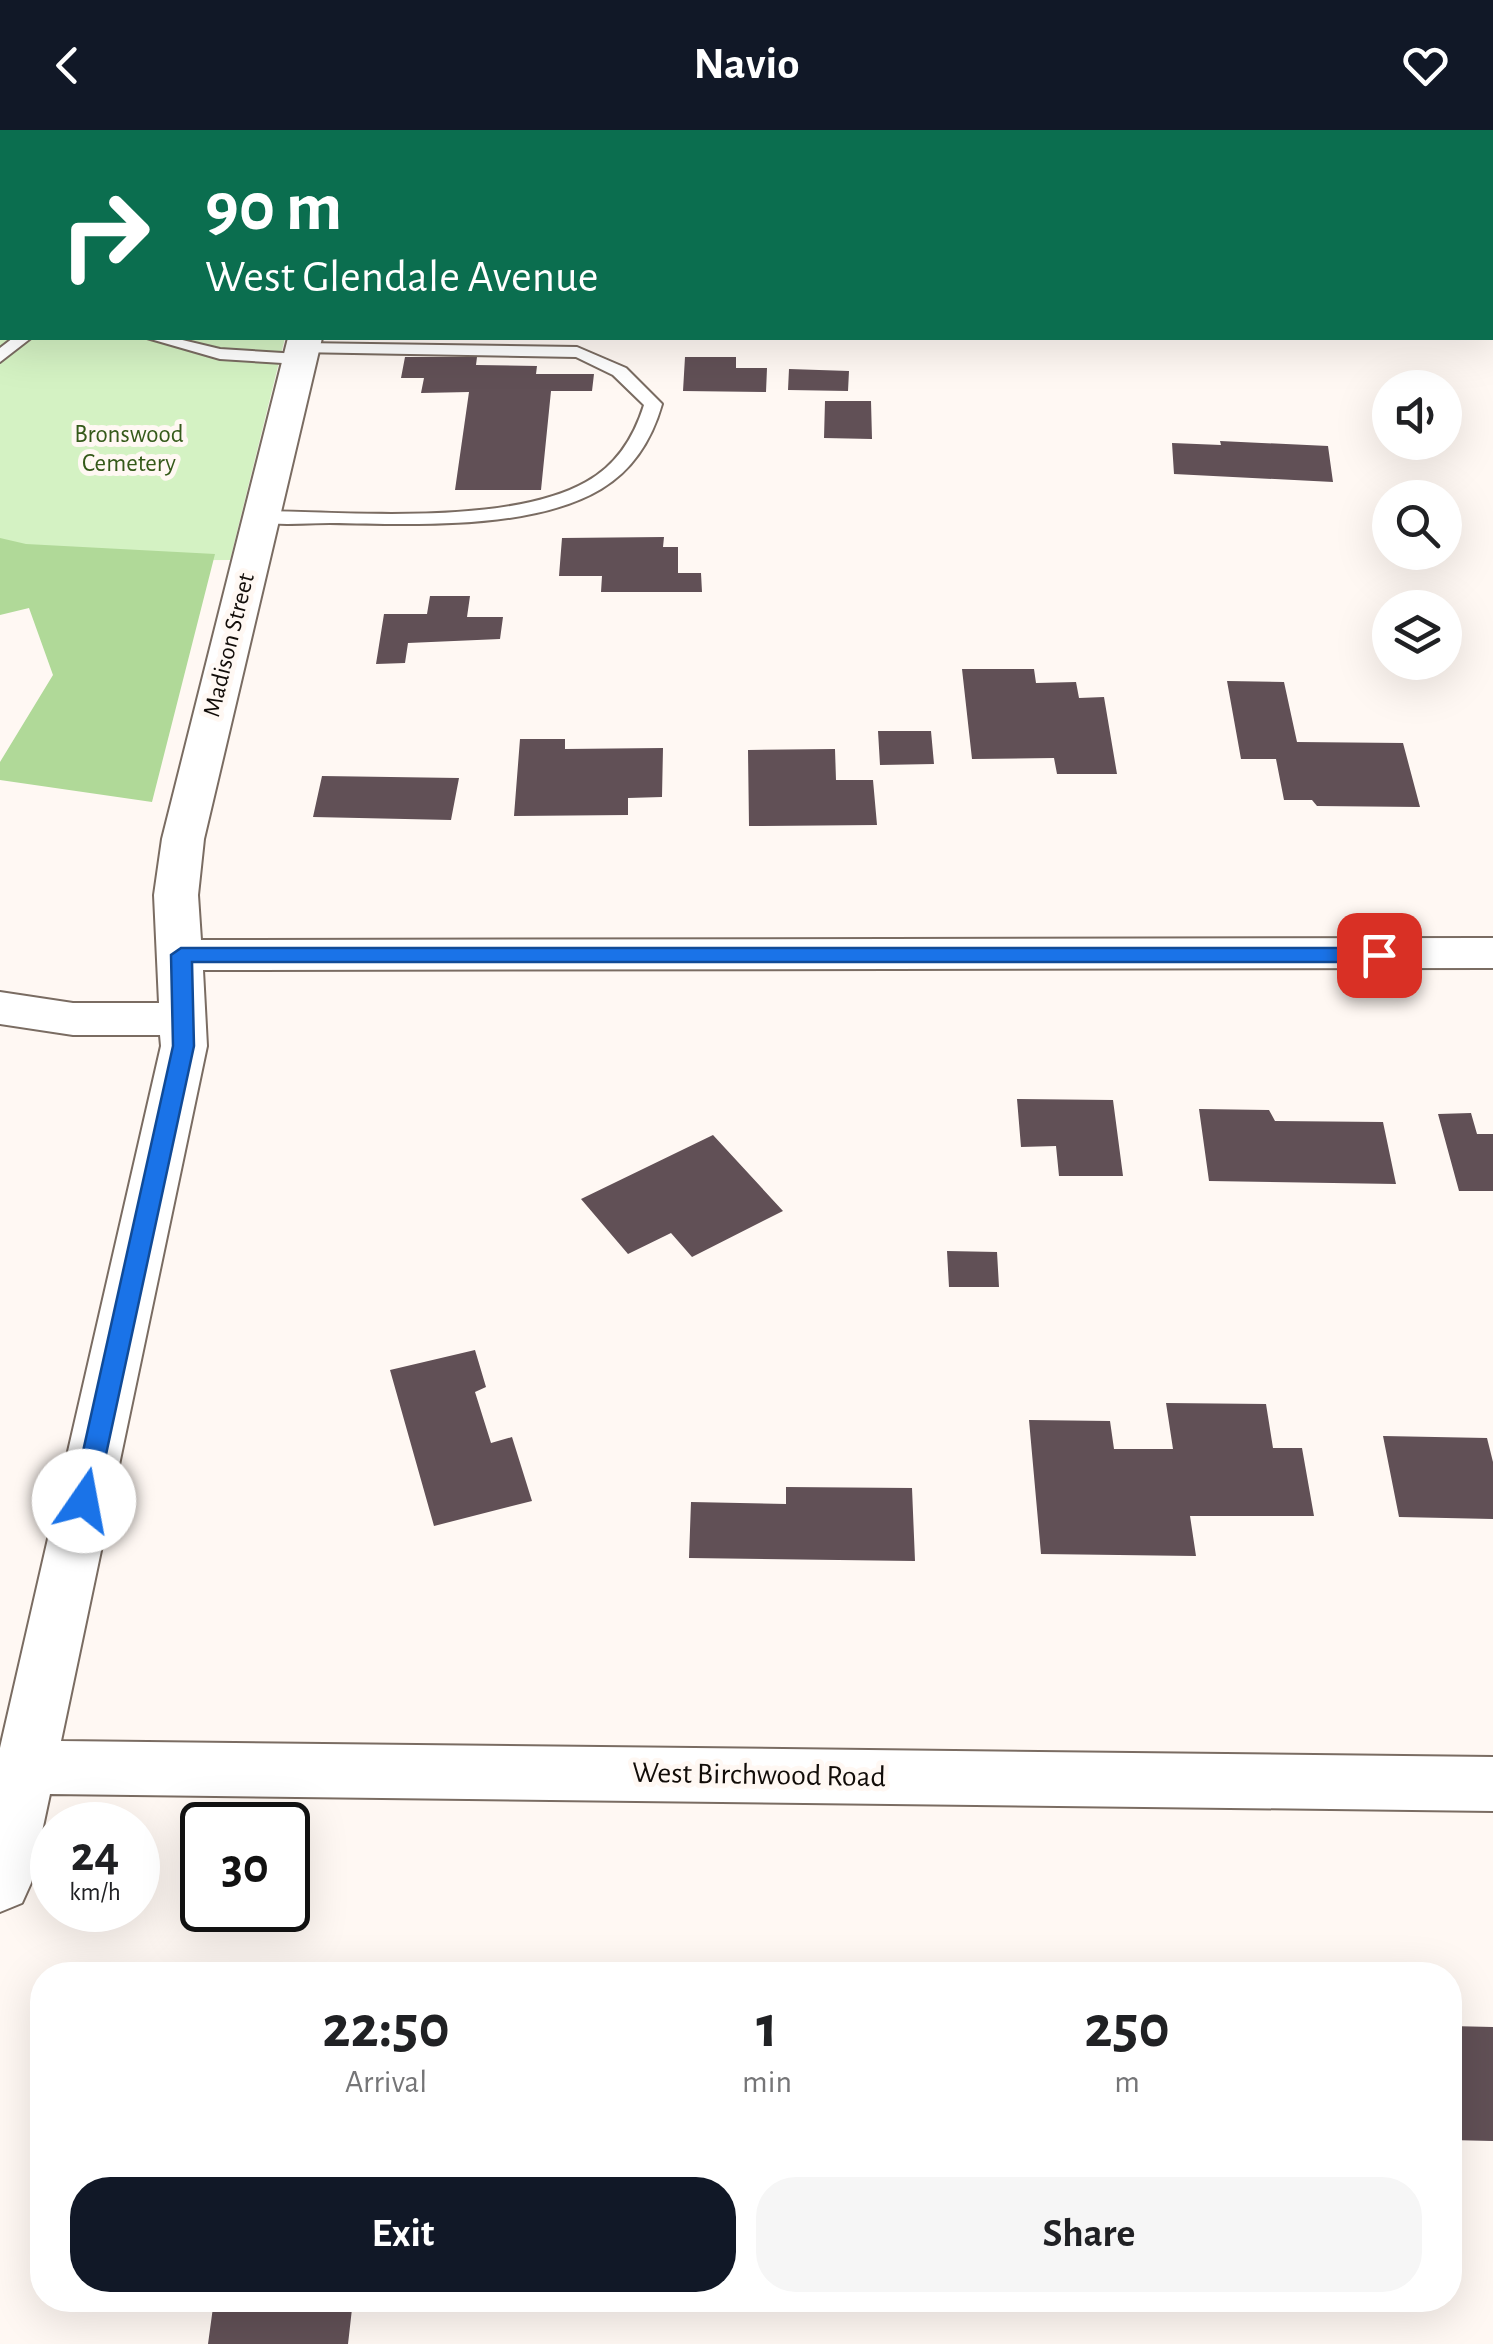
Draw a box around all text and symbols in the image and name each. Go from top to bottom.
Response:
icon: back [40,38,95,93]
icon: heart [1398,38,1453,93]
text: Navio [694,42,799,87]
icon: right [40,170,170,300]
text: 90 m [205,173,342,243]
text: West Glendale Avenue [205,255,599,300]
map controls [1372,370,1462,680]
button: sound [1372,370,1462,460]
park label: Bronswood Cemetery [74,422,184,476]
button: search [1372,480,1462,570]
street label: Madison Street [199,571,259,719]
button: layers [1372,590,1462,680]
pin [1337,913,1422,998]
icon: arrive [1352,928,1407,983]
position arrow [32,1449,136,1553]
street label: West Birchwood Road [632,1758,886,1792]
speed limit sign: 30 [180,1802,310,1932]
text: 24 [71,1830,119,1880]
text: km/h [69,1880,121,1905]
text: 22:50 [322,1998,450,2058]
text: 1 [756,1998,778,2058]
text: 250 [1084,1998,1170,2058]
text: Arrival [345,2066,427,2098]
text: min [742,2066,792,2098]
text: m [1114,2066,1140,2098]
button: Exit [70,2177,736,2292]
button: Share [756,2177,1422,2292]

